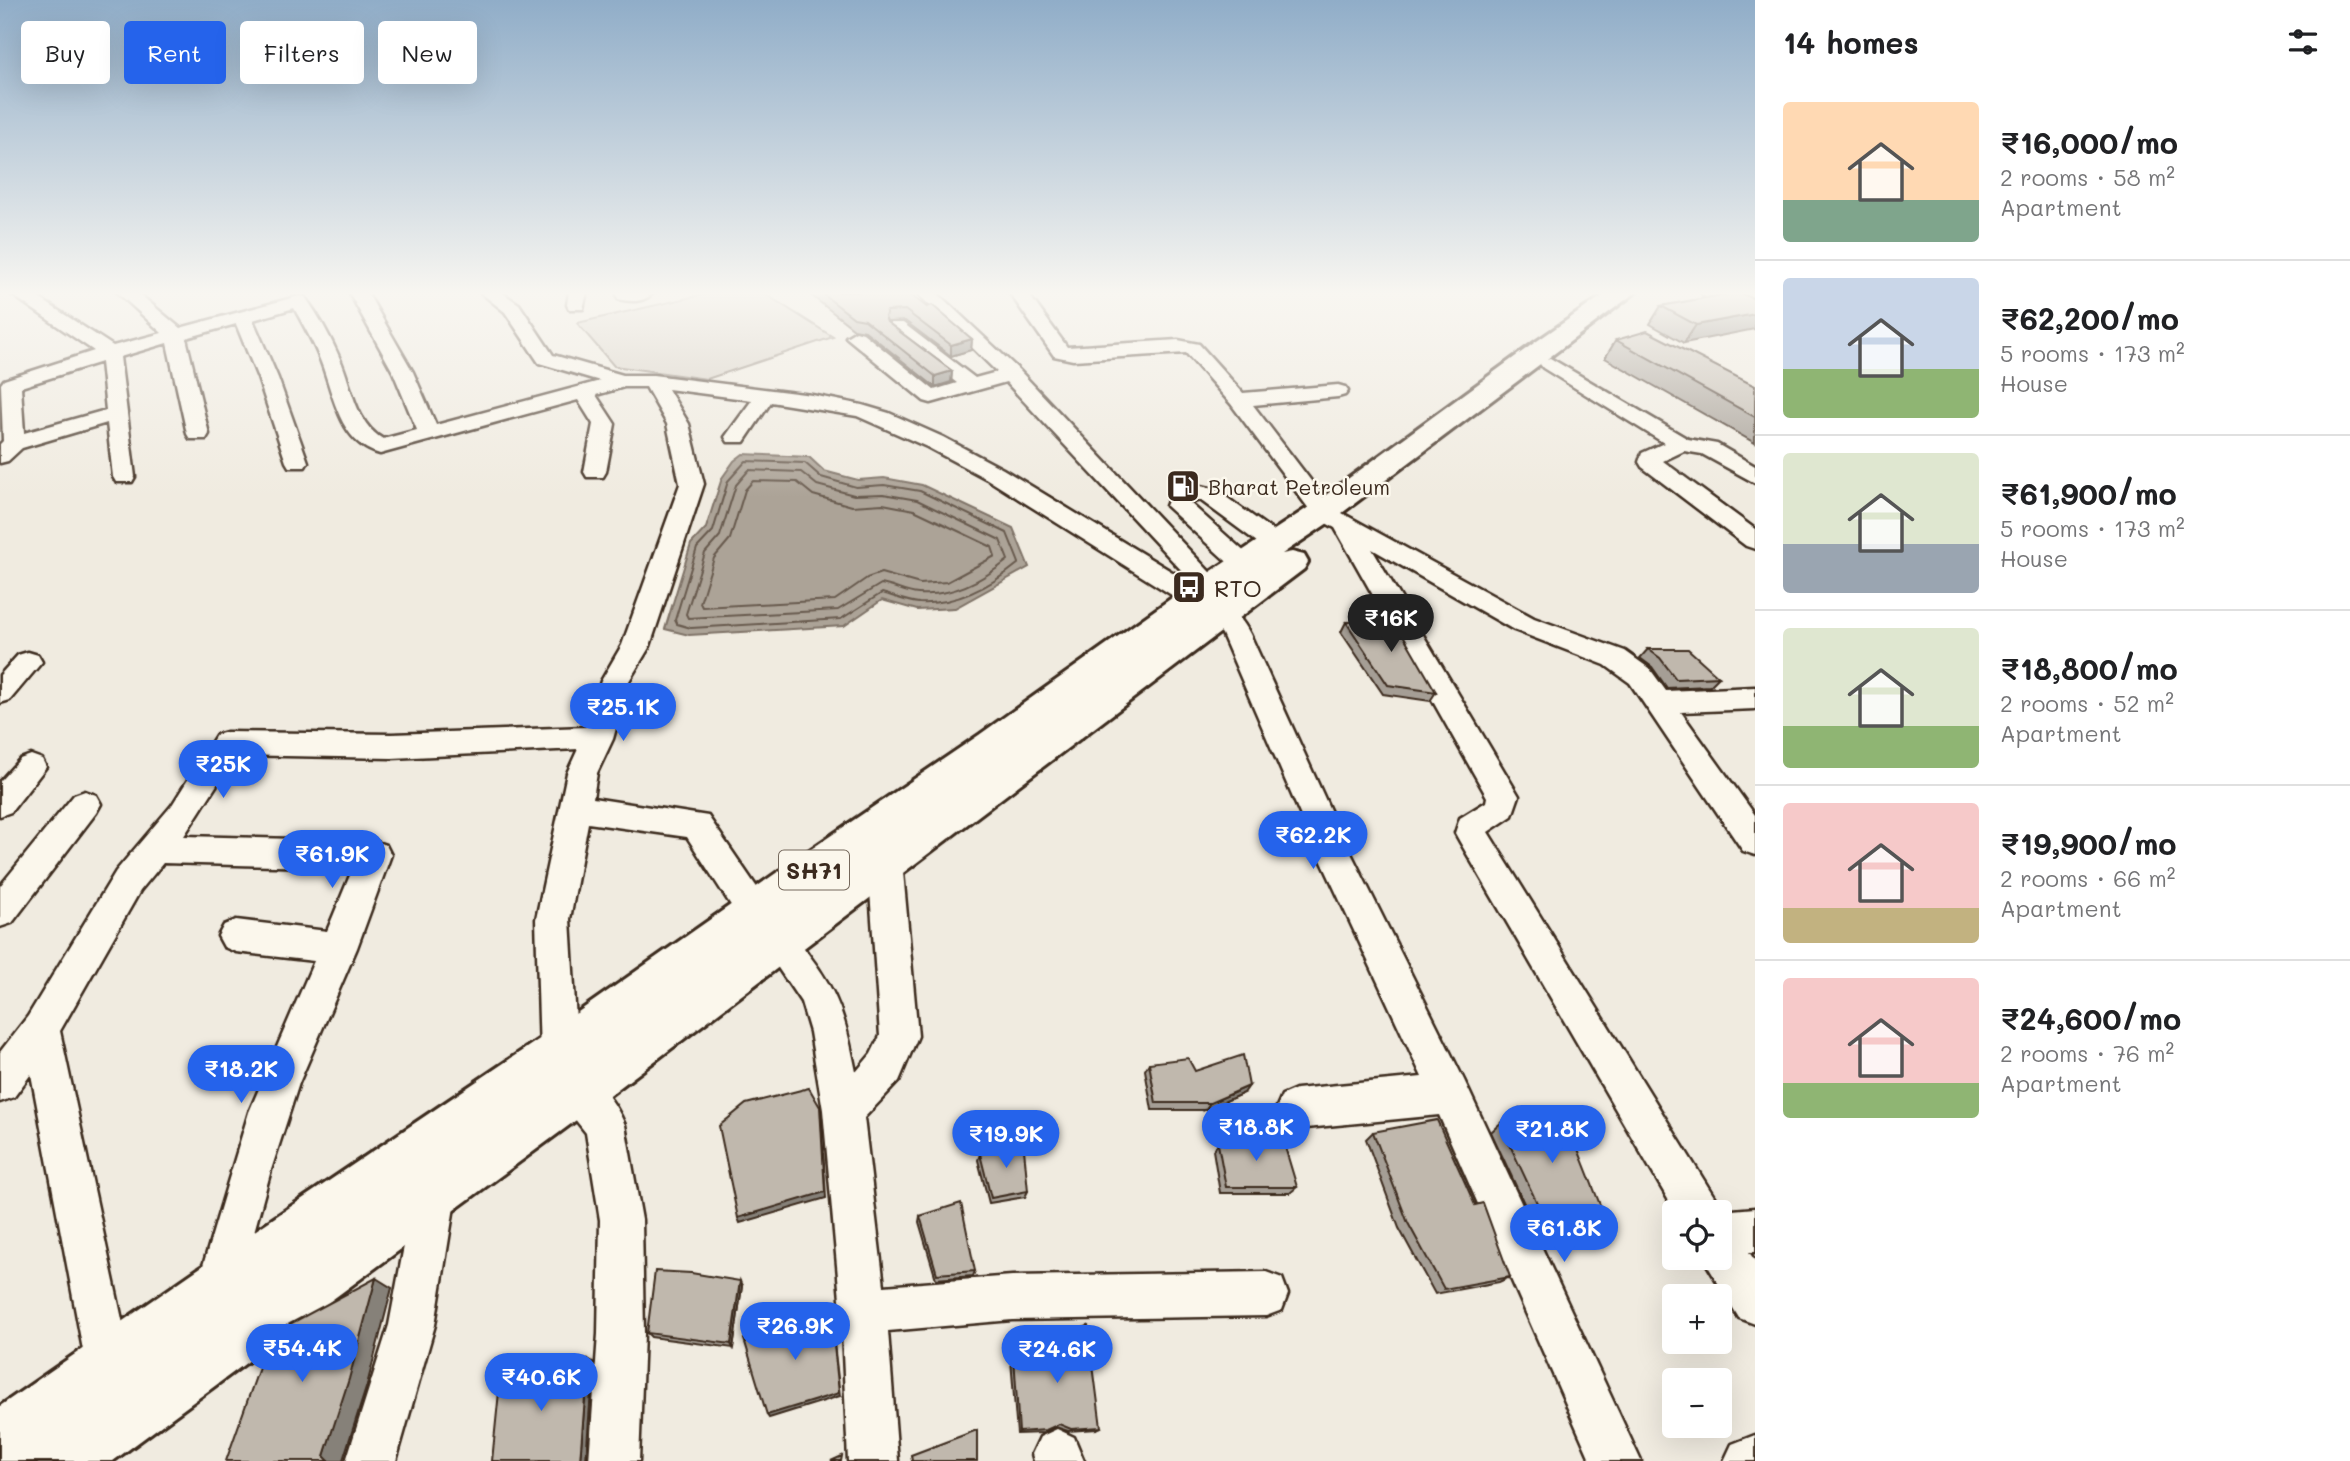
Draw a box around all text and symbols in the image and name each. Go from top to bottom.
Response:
chip: Buy [21,21,110,84]
chip: Rent [124,21,226,84]
chip: Filters [240,21,364,84]
chip: New [378,21,477,84]
text: 14 homes [1783,22,1919,62]
icon: filters [2284,23,2322,61]
text: ₹16,000/mo [2000,122,2178,162]
icon: home [1839,130,1923,214]
text: 2 rooms · 58 m² [2000,162,2175,192]
text: Apartment [2000,192,2122,222]
text: ₹62,200/mo [2000,298,2179,338]
icon: home [1839,306,1923,390]
text: 5 rooms · 173 m² [2000,338,2185,368]
text: House [2000,368,2068,398]
fuel station icon: Bharat Petroleum [1164,467,1202,505]
place label: Bharat Petroleum [1208,473,1390,500]
text: ₹61,900/mo [2000,473,2177,513]
icon: home [1839,481,1923,565]
text: 5 rooms · 173 m² [2000,513,2185,543]
text: House [2000,543,2068,573]
bus stop icon: RTO [1170,568,1208,606]
place label: RTO [1214,572,1262,603]
pin: ₹16K [1350,594,1432,654]
text: ₹16K [1364,602,1418,632]
text: ₹18,800/mo [2000,648,2178,688]
icon: home [1839,656,1923,740]
pin: ₹25.1K [566,684,680,743]
text: 2 rooms · 52 m² [2000,688,2174,718]
text: ₹25.1K [586,691,660,721]
text: Apartment [2000,718,2122,748]
pin: ₹25K [182,740,264,800]
text: ₹25K [195,748,251,778]
pin: ₹62.2K [1256,812,1370,871]
text: ₹62.2K [1274,819,1352,849]
text: ₹19,900/mo [2000,823,2177,863]
pin: ₹61.9K [275,830,389,890]
icon: home [1839,831,1923,915]
text: ₹61.9K [294,838,370,868]
road number: SH71 [779,850,849,890]
text: 2 rooms · 66 m² [2000,863,2175,893]
text: Apartment [2000,893,2122,923]
text: ₹24,600/mo [2000,998,2181,1038]
icon: home [1839,1006,1923,1090]
text: 2 rooms · 76 m² [2000,1038,2174,1068]
pin: ₹18.2K [184,1046,298,1105]
text: ₹18.2K [204,1053,278,1083]
text: Apartment [2000,1068,2122,1098]
pin: ₹18.8K [1199,1104,1313,1163]
pin: ₹21.8K [1495,1106,1609,1165]
pin: ₹19.9K [949,1110,1063,1170]
text: ₹18.8K [1218,1111,1294,1141]
text: ₹21.8K [1515,1113,1589,1143]
text: ₹19.9K [968,1118,1044,1148]
map controls [1662,1200,1732,1438]
button: locate [1662,1200,1732,1270]
pin: ₹61.8K [1507,1204,1621,1264]
text: ₹61.8K [1526,1212,1602,1242]
button: + [1662,1284,1732,1354]
pin: ₹26.9K [738,1302,852,1362]
text: ₹26.9K [756,1310,834,1340]
pin: ₹54.4K [245,1324,359,1384]
pin: ₹24.6K [1000,1326,1114,1385]
text: ₹54.4K [262,1332,342,1362]
text: ₹24.6K [1018,1333,1096,1363]
pin: ₹40.6K [484,1354,598,1413]
text: ₹40.6K [501,1361,581,1391]
button: − [1662,1368,1732,1438]

